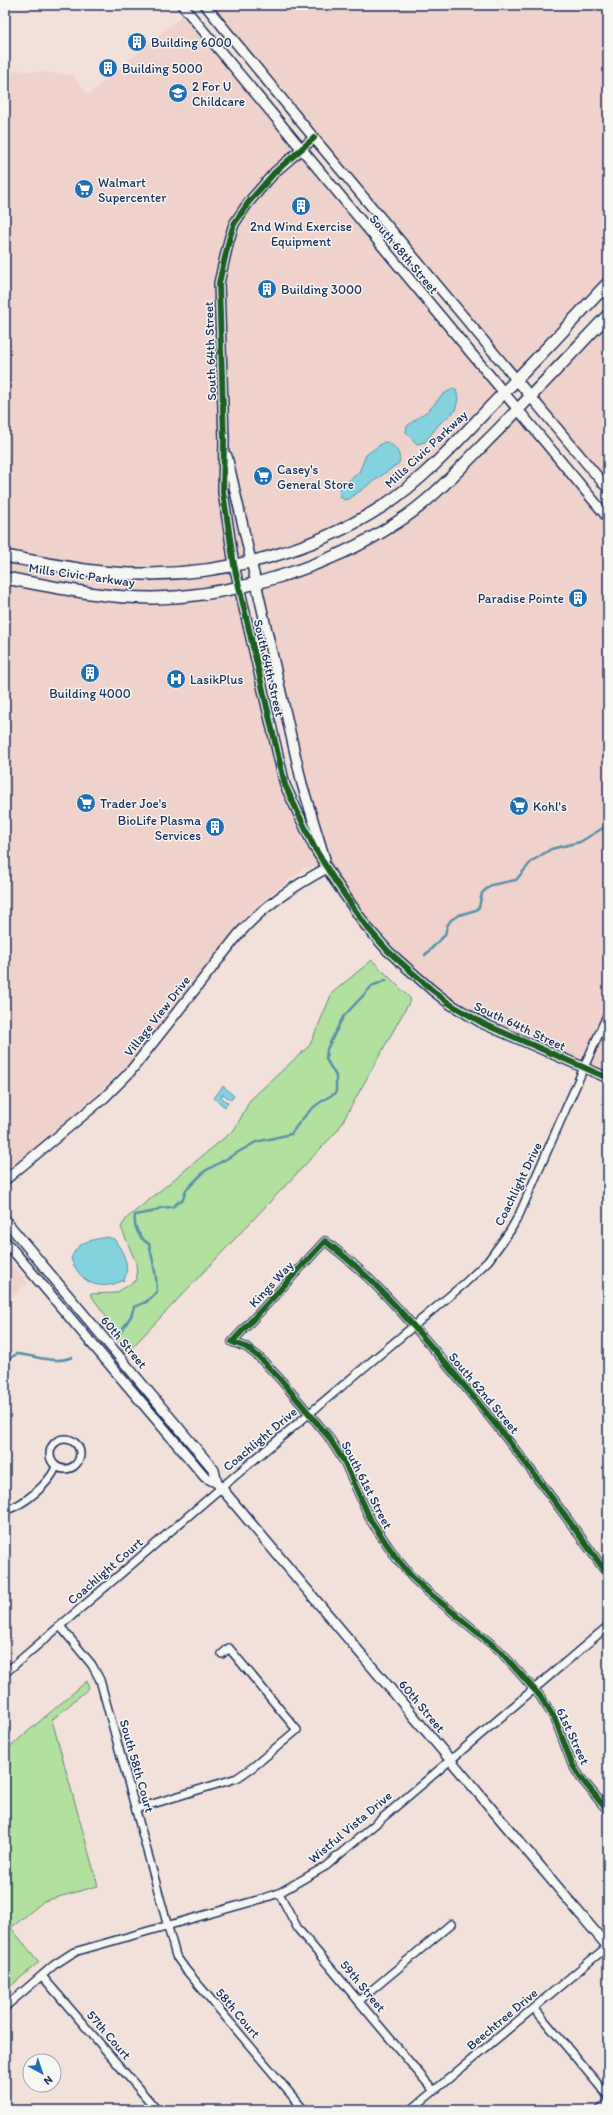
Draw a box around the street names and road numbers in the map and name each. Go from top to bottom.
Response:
street label: South 68th Street [366,211,442,297]
street label: South 64th Street [201,301,219,401]
street label: Mills Civic Parkway [382,407,470,491]
street label: Mills Civic Parkway [28,560,136,590]
street label: South 64th Street [250,618,288,718]
street label: Village View Drive [121,973,193,1059]
street label: South 64th Street [472,998,568,1054]
street label: Coachlight Drive [491,1140,545,1228]
street label: Kings Way [246,1258,296,1310]
street label: 60th Street [98,1313,150,1371]
street label: South 62nd Street [446,1349,522,1437]
street label: Coachlight Drive [220,1404,300,1474]
street label: South 61st Street [338,1439,396,1532]
street label: Coachlight Court [64,1534,146,1608]
street label: 60th Street [396,1677,448,1735]
street label: 61st Street [553,1705,593,1767]
street label: South 58th Court [117,1718,157,1814]
street label: Wistful Vista Drive [305,1788,395,1866]
street label: 59th Street [337,1957,389,2015]
street label: 58th Court [213,1985,263,2041]
street label: Beechtree Drive [463,1985,541,2053]
street label: 57th Court [84,2007,134,2063]

